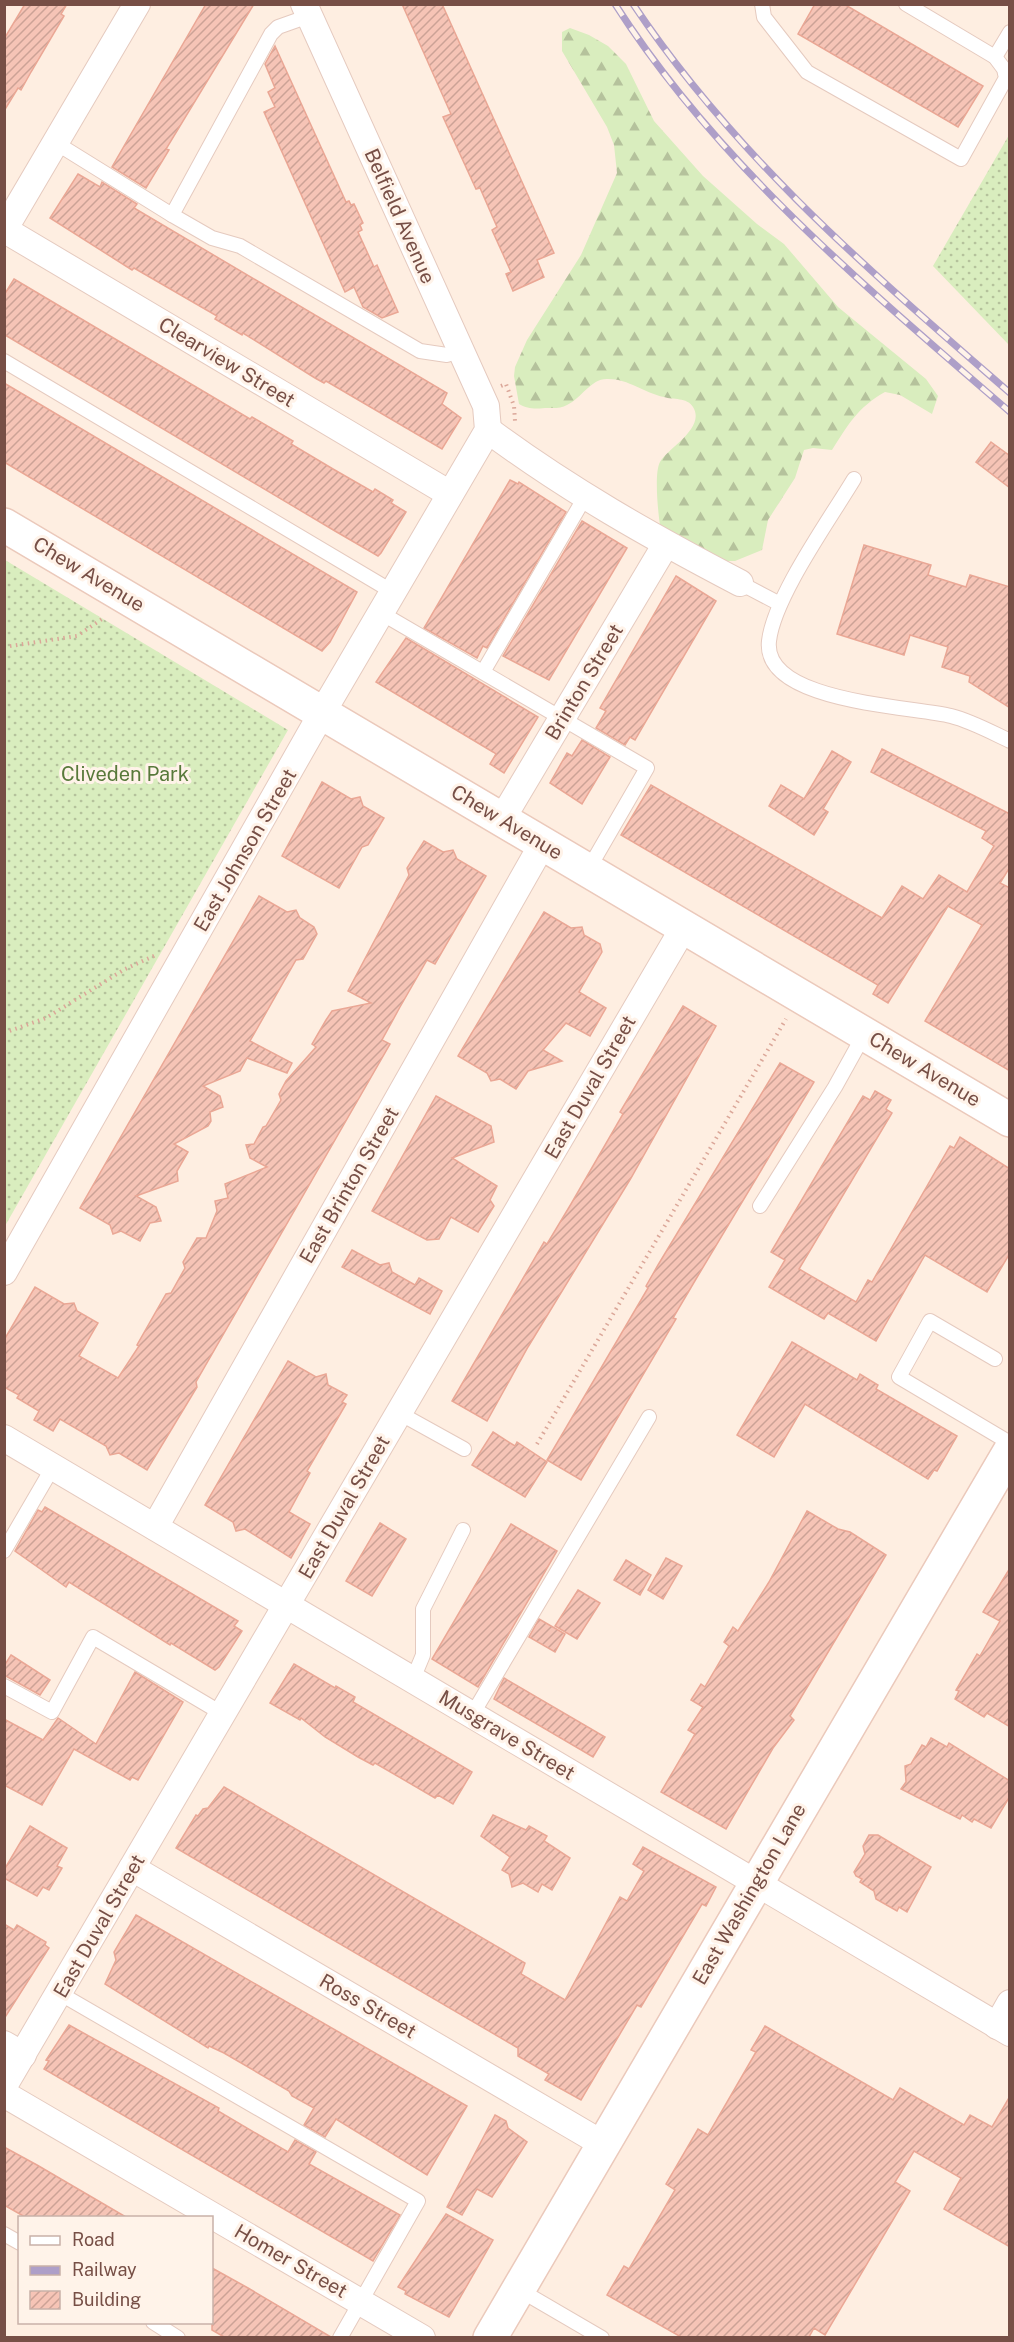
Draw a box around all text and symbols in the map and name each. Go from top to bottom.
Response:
street label: Belfield Avenue [359,145,441,287]
street label: Clearview Street [155,312,299,412]
street label: Chew Avenue [29,531,149,617]
street label: Brinton Street [540,620,628,744]
park label: Cliveden Park [61,762,189,786]
street label: East Johnson Street [189,764,301,936]
street label: Chew Avenue [447,779,567,865]
street label: East Duval Street [539,1011,641,1163]
street label: Chew Avenue [865,1026,985,1112]
street label: East Brinton Street [294,1102,404,1268]
street label: East Duval Street [293,1431,395,1583]
street label: Musgrave Street [435,1685,579,1785]
street label: East Washington Lane [687,1799,811,1989]
street label: East Duval Street [48,1850,150,2002]
street label: Ross Street [315,1969,421,2043]
legend [18,2216,213,2324]
street label: Homer Street [230,2219,352,2303]
text: Road [72,2229,115,2250]
text: Railway [72,2259,137,2280]
text: Building [72,2289,141,2310]

